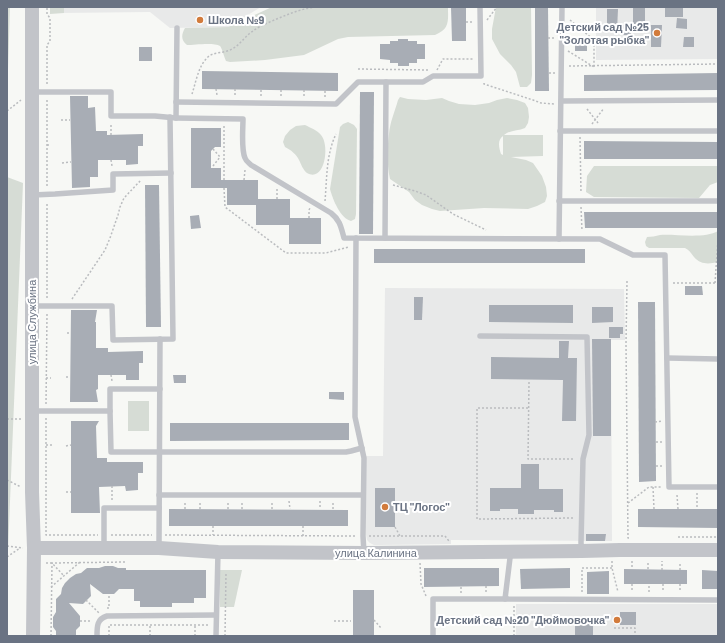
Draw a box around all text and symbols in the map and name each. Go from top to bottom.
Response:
place label: Школа №9 [208,13,264,26]
marker: Школа №9 [195,15,205,25]
place label: Детский сад №25 "Золотая рыбка" [557,20,649,46]
marker: Детский сад №25 "Золотая рыбка" [652,28,662,38]
street label: улица Службина [25,279,38,364]
place label: ТЦ "Логос" [393,500,449,513]
marker: ТЦ "Логос" [380,502,390,512]
street label: улица Калинина [335,546,418,559]
place label: Детский сад №20 "Дюймовочка" [436,613,609,626]
marker: Детский сад №20 "Дюймовочка" [612,615,622,625]

